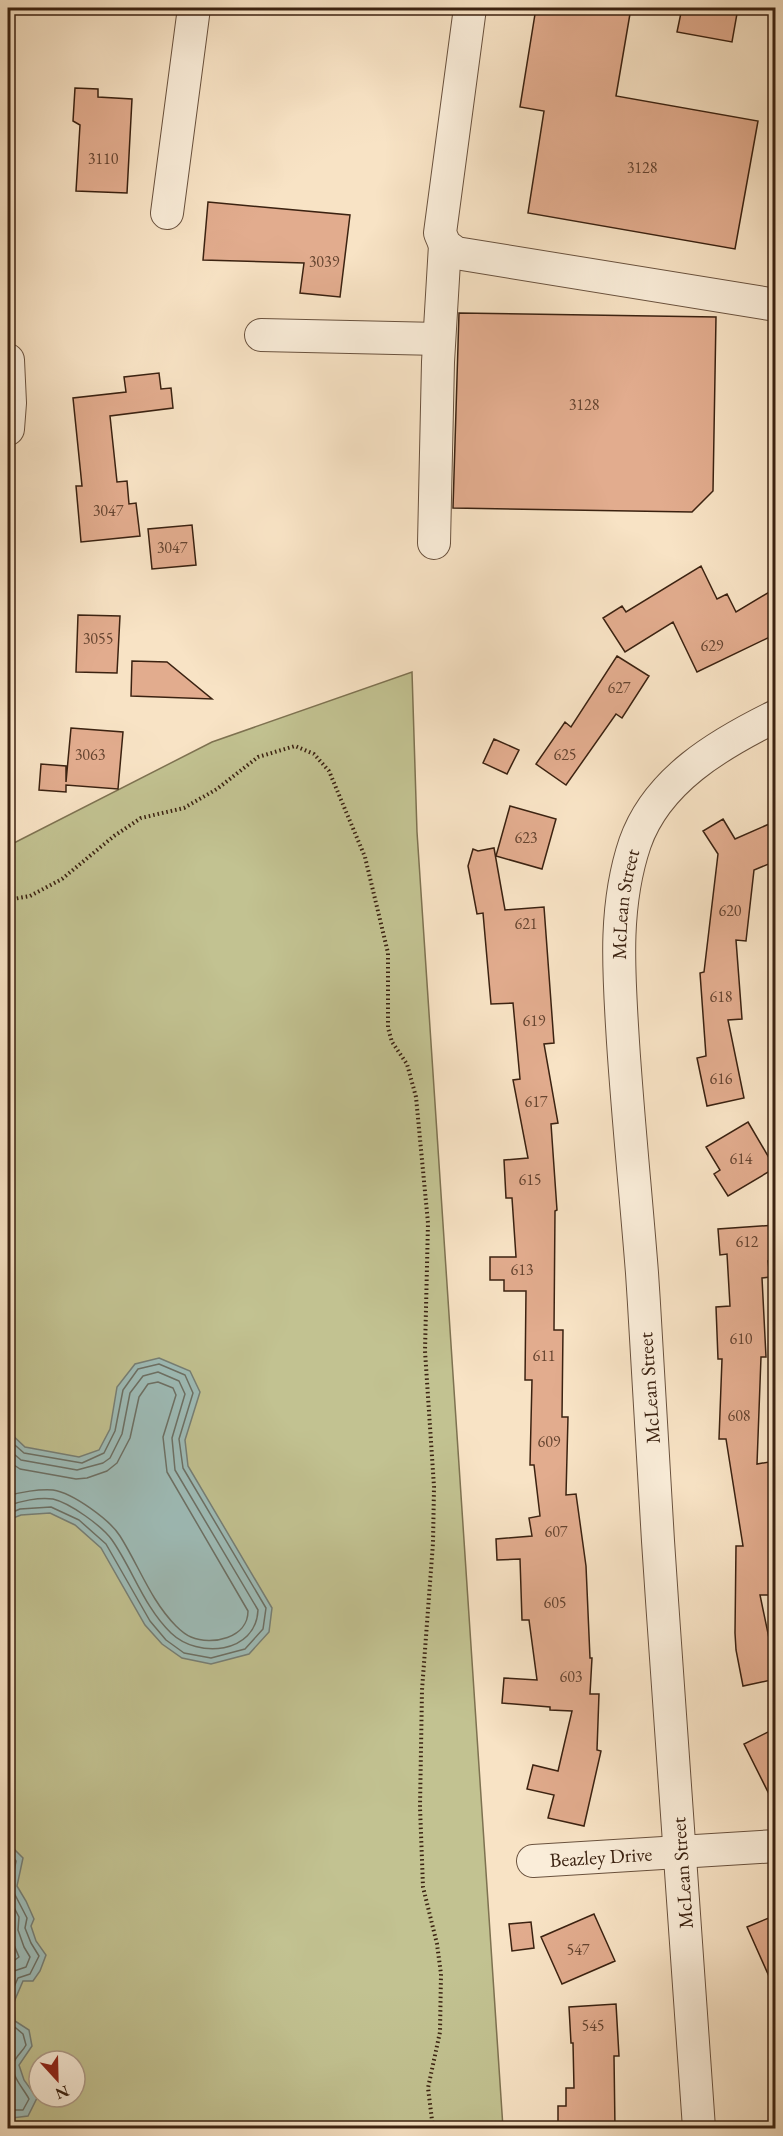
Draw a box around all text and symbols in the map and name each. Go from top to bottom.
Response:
house number: 3110 [88,148,119,169]
house number: 3128 [627,157,658,178]
house number: 3039 [309,251,340,272]
house number: 3128 [569,394,600,415]
house number: 3047 [93,500,124,521]
house number: 3047 [157,537,188,558]
house number: 3055 [83,628,113,649]
house number: 629 [700,635,724,656]
house number: 627 [607,677,631,698]
house number: 3063 [75,744,106,765]
house number: 625 [553,744,577,765]
house number: 623 [514,827,538,848]
street label: McLean Street [606,845,646,960]
house number: 620 [718,900,742,921]
house number: 621 [514,913,538,934]
house number: 618 [709,986,733,1007]
house number: 619 [522,1010,546,1031]
house number: 616 [709,1068,733,1089]
house number: 617 [524,1091,548,1112]
house number: 614 [729,1148,753,1169]
house number: 615 [518,1169,542,1190]
house number: 612 [735,1231,759,1252]
house number: 613 [510,1259,534,1280]
house number: 610 [729,1328,753,1349]
street label: McLean Street [632,1331,666,1445]
house number: 611 [532,1345,556,1366]
house number: 608 [727,1405,751,1426]
house number: 609 [537,1431,561,1452]
house number: 607 [544,1521,568,1542]
house number: 605 [543,1592,567,1613]
house number: 603 [559,1666,583,1687]
street label: McLean Street [665,1816,699,1930]
street label: Beazley Drive [549,1841,653,1873]
house number: 547 [566,1939,590,1960]
house number: 545 [581,2015,605,2036]
north arrow [27,2049,87,2109]
text: N [52,2080,72,2105]

